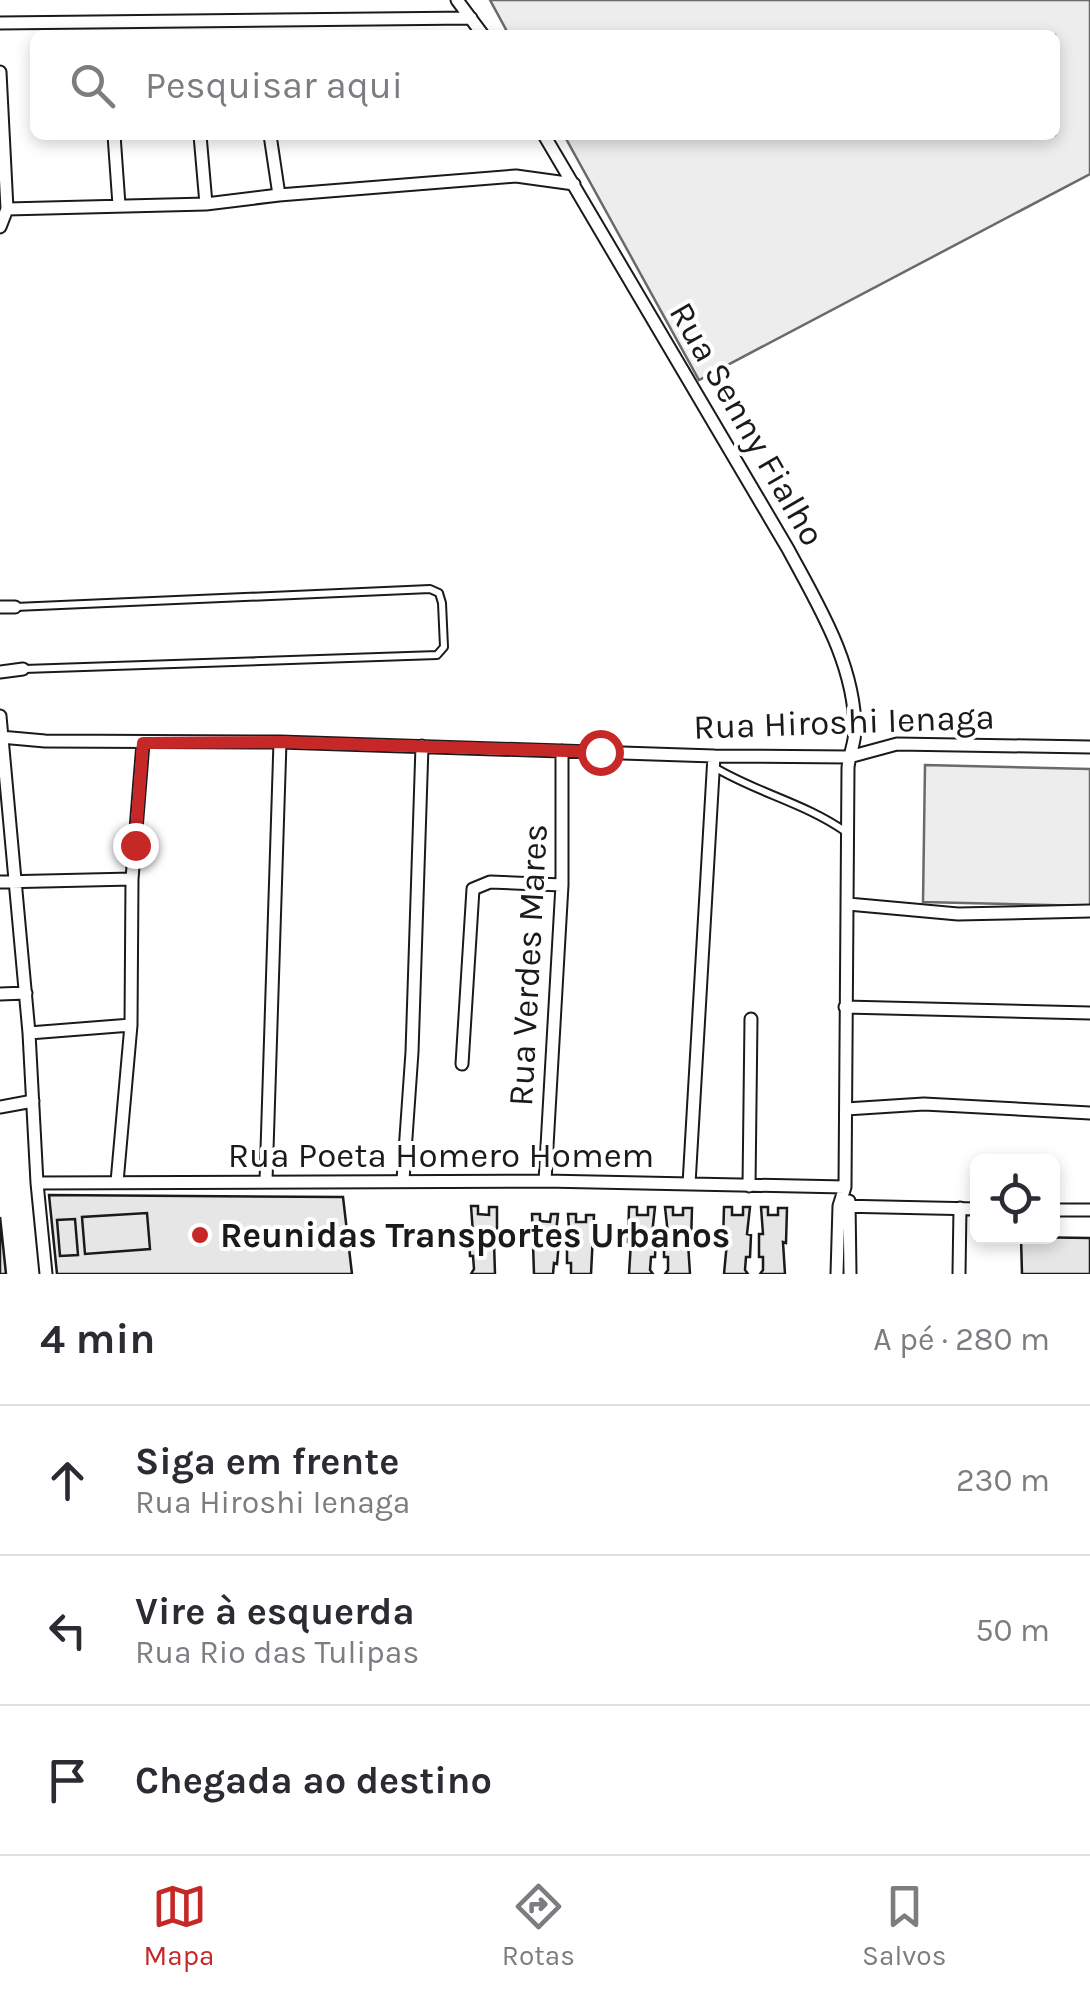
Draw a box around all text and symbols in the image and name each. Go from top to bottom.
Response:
search box [30,30,1060,140]
icon: search [65,58,120,113]
text: Pesquisar aqui [145,63,403,108]
street label: Rua Senny Fialho [661,295,833,553]
street label: Rua Hiroshi Ienaga [693,696,995,748]
route start [578,730,624,776]
route end [113,823,159,869]
street label: Rua Verdes Mares [500,823,556,1107]
street label: Rua Poeta Homero Homem [228,1135,654,1176]
map controls [970,1154,1060,1244]
button: locate [970,1154,1060,1244]
place label: Reunidas Transportes Urbanos [220,1215,730,1256]
marker: Reunidas Transportes Urbanos [189,1224,211,1246]
text: 4 min [40,1314,155,1364]
text: A pé · 280 m [873,1321,1050,1358]
text: Siga em frente [135,1439,399,1484]
icon: ahead [40,1453,95,1508]
text: 230 m [956,1462,1050,1499]
text: Rua Hiroshi Ienaga [135,1484,410,1521]
text: Vire à esquerda [135,1589,415,1634]
icon: left [40,1603,95,1658]
text: 50 m [975,1612,1050,1649]
text: Rua Rio das Tulipas [135,1634,419,1671]
icon: arrive [40,1753,95,1808]
text: Chegada ao destino [135,1758,492,1803]
tab: Mapa [144,1879,215,1972]
tab: Rotas [502,1879,575,1972]
tab: Salvos [862,1879,946,1972]

